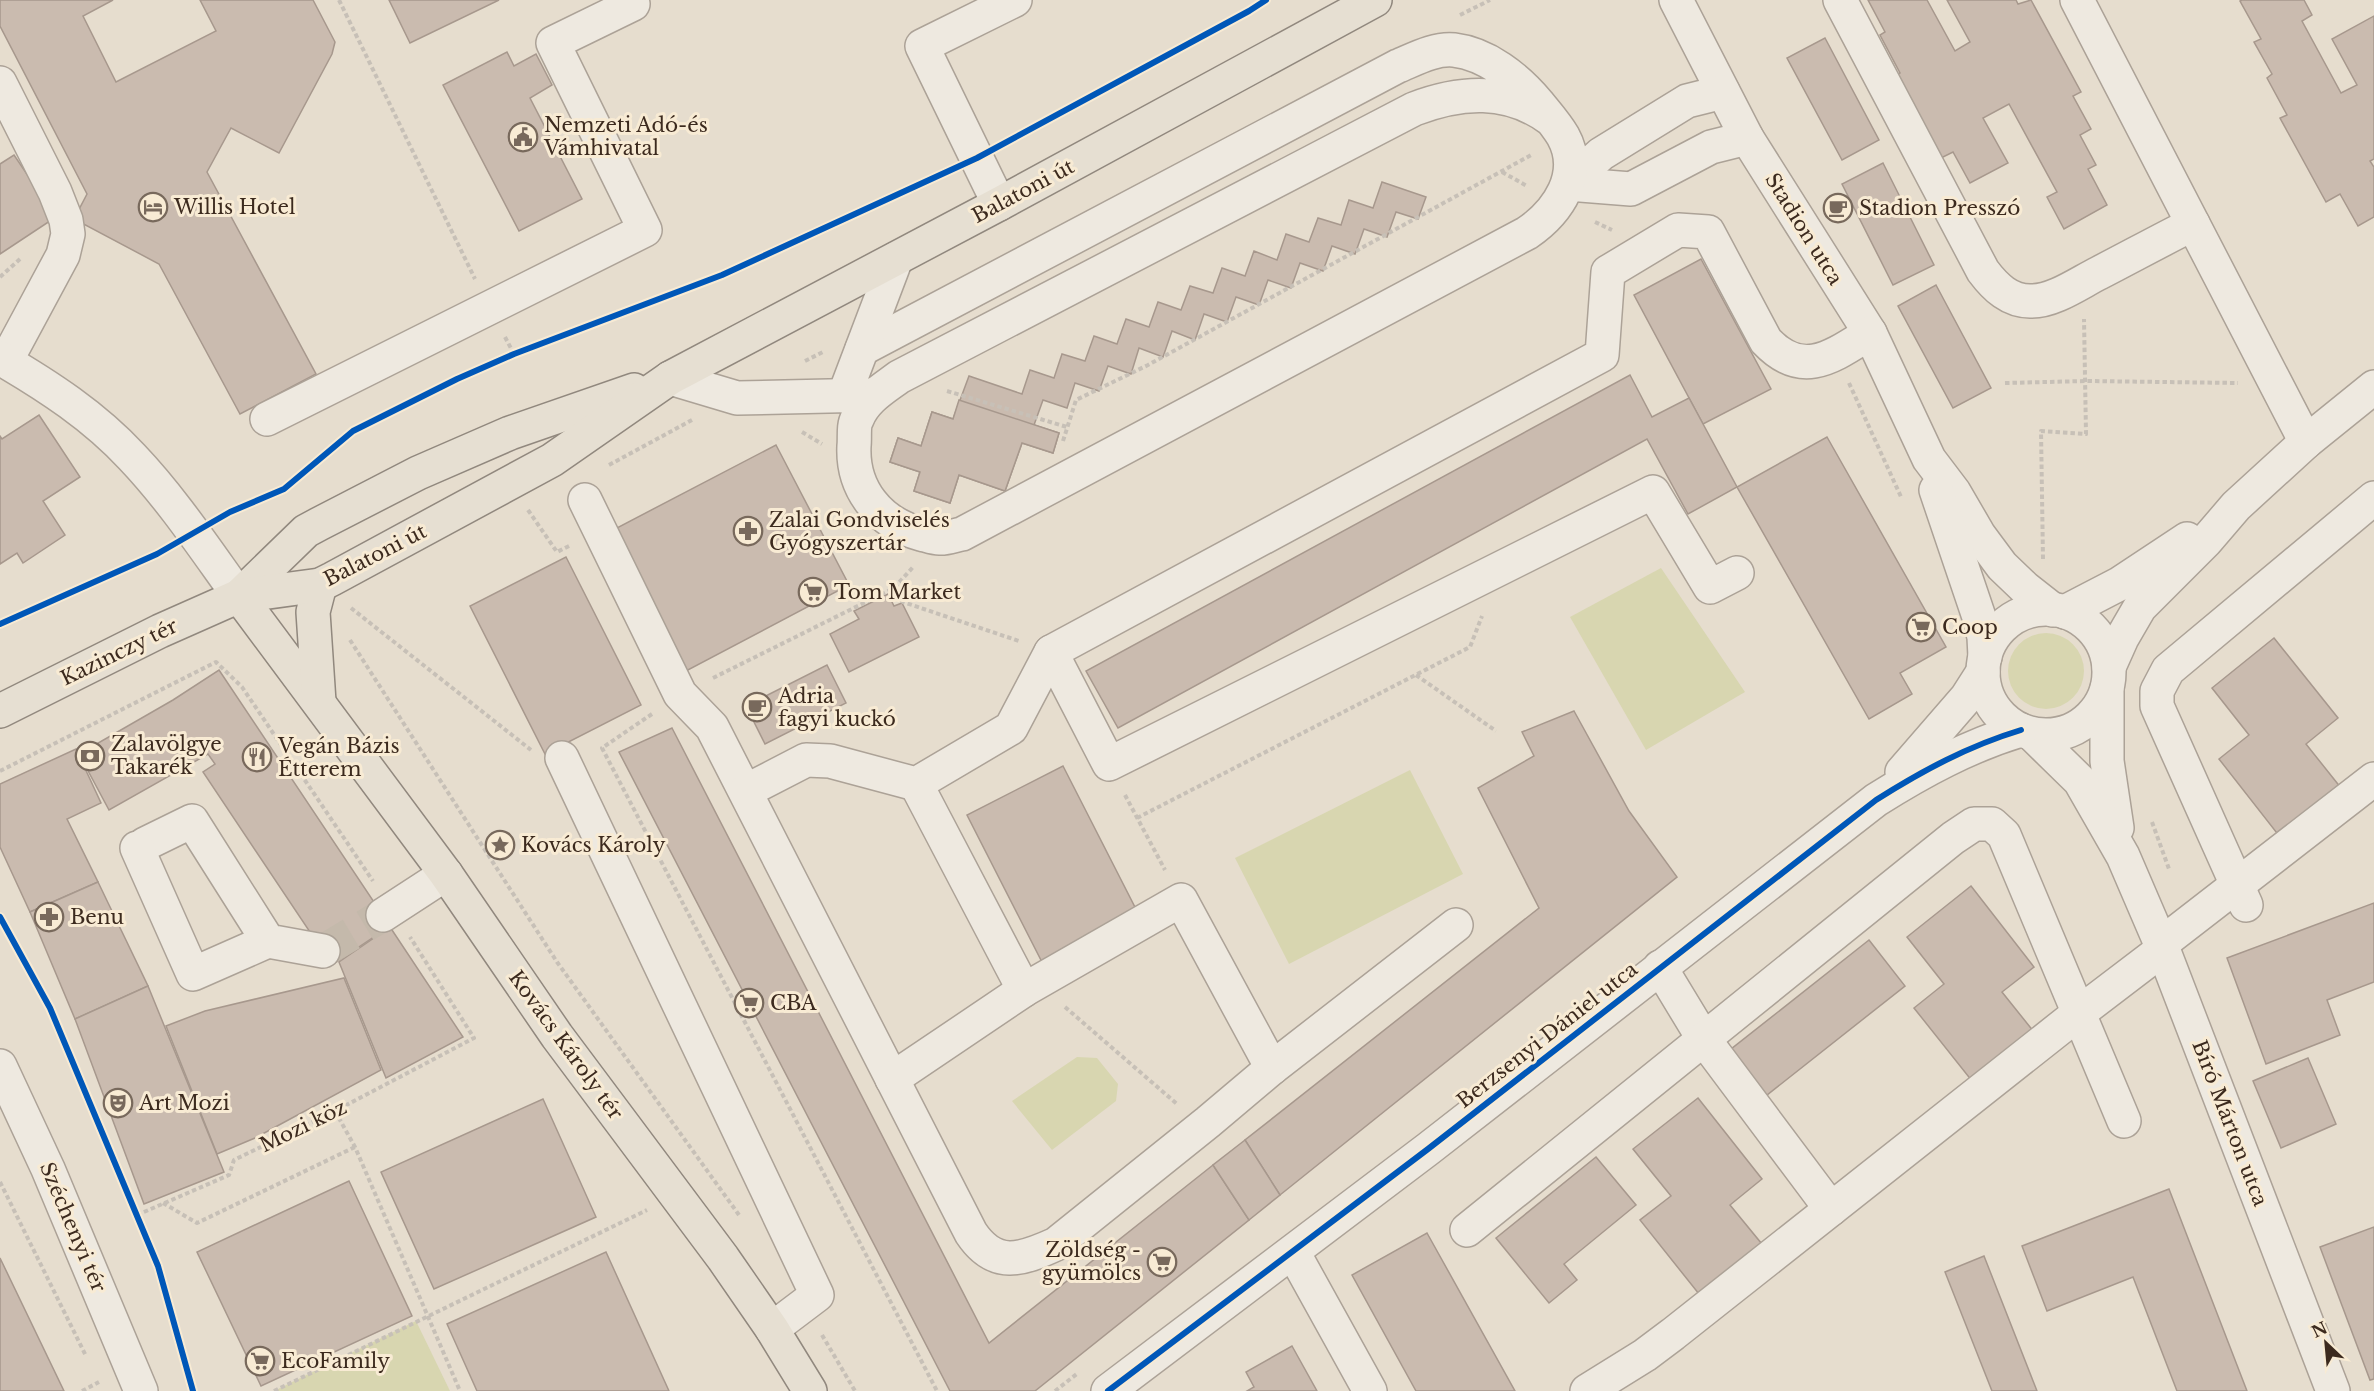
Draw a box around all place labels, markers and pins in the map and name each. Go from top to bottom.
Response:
place label: Nemzeti Adó-és Vámhivatal [543,113,708,160]
public building icon: Nemzeti Adó-és Vámhivatal [507,121,539,153]
hotel icon: Willis Hotel [137,191,169,223]
cafe icon: Stadion Presszó [1822,192,1854,224]
place label: Willis Hotel [173,195,295,219]
place label: Stadion Presszó [1859,196,2020,220]
place label: Zalai Gondviselés Gyógyszertár [769,508,950,555]
pharmacy icon: Zalai Gondviselés Gyógyszertár [732,515,764,547]
supermarket icon: Tom Market [797,576,829,608]
place label: Tom Market [834,580,962,604]
supermarket icon: Coop [1905,611,1937,643]
place label: Coop [1942,615,1998,639]
place label: Adria fagyi kuckó [777,684,896,731]
cafe icon: Adria fagyi kuckó [741,691,773,723]
place label: Zalavölgye Takarék [111,732,222,779]
place label: Vegán Bázis Étterem [277,734,400,781]
bank icon: Zalavölgye Takarék [74,740,106,772]
restaurant icon: Vegán Bázis Étterem [241,741,273,773]
place icon: Kovács Károly [484,829,516,861]
place label: Kovács Károly [521,833,666,857]
pharmacy icon: Benu [33,901,65,933]
place label: Benu [70,905,124,929]
supermarket icon: CBA [733,987,765,1019]
place label: CBA [770,991,817,1015]
theatre icon: Art Mozi [102,1087,134,1119]
place label: Art Mozi [138,1091,230,1115]
place label: Zöldség - gyümölcs [1042,1238,1141,1285]
supermarket icon: Zöldség - gyümölcs [1146,1246,1178,1278]
supermarket icon: EcoFamily [244,1345,276,1377]
place label: EcoFamily [281,1349,390,1373]

